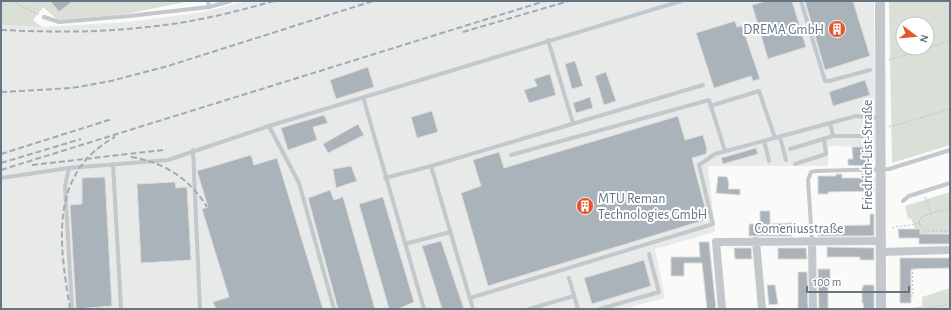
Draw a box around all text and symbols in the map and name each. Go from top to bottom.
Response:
north arrow [895,16,935,56]
building icon: DREMA GmbH [827,19,847,39]
place label: DREMA GmbH [743,23,824,37]
text: N [918,33,930,44]
street label: Friedrich-List-Straße [861,100,875,210]
place label: MTU Reman Technologies GmbH [598,192,707,222]
building icon: MTU Reman Technologies GmbH [575,196,595,216]
street label: Comeniusstraße [754,222,844,236]
scale bar [807,268,909,294]
text: 100 m [813,276,841,288]

